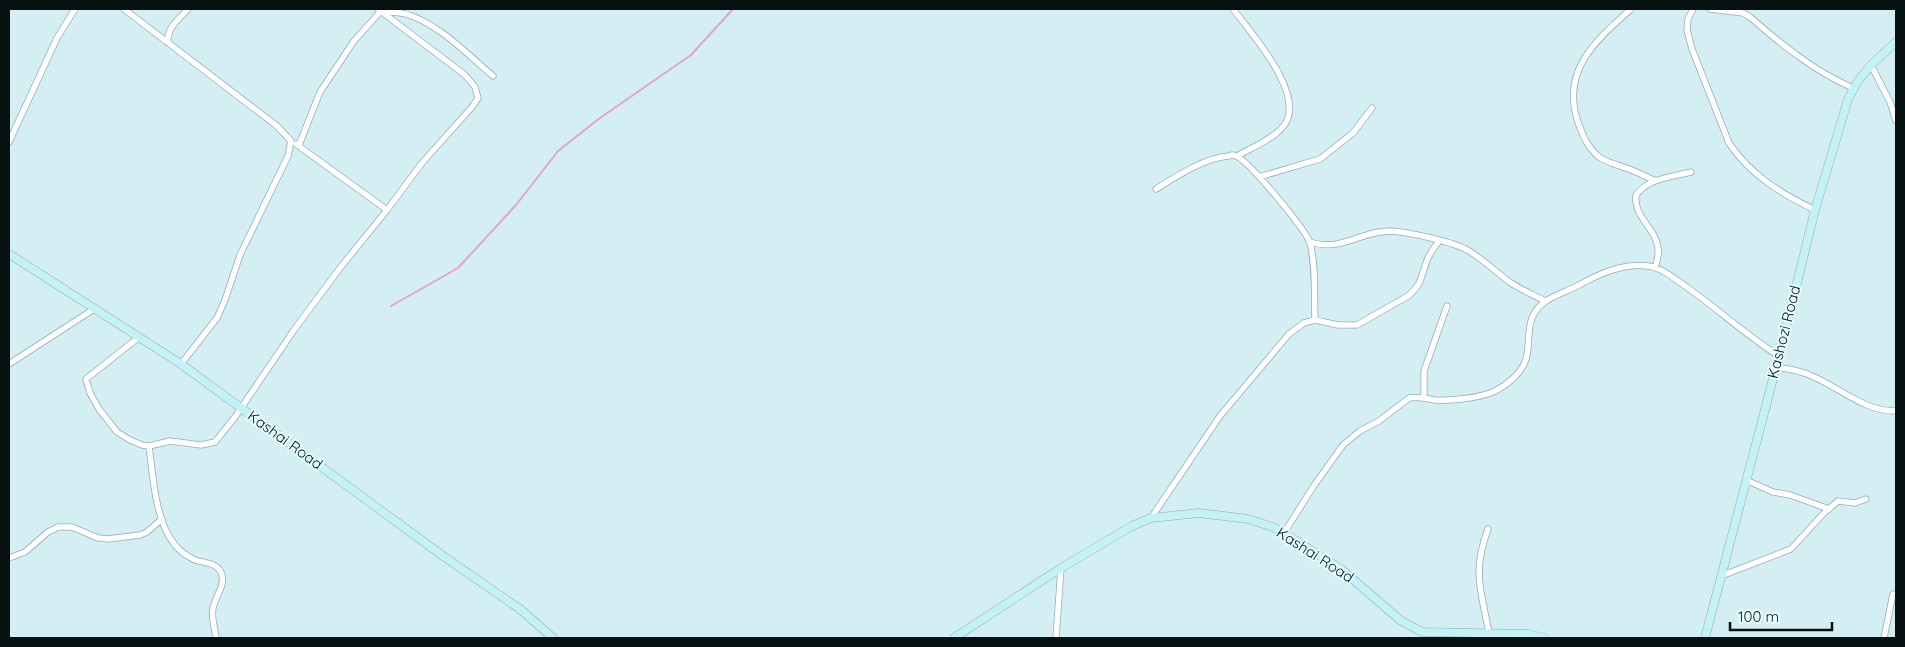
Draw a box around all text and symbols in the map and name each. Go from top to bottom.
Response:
street label: Kashozi Road [1763,283,1804,380]
street label: Kashai Road [244,406,327,473]
street label: Kashai Road [1273,523,1358,587]
scale bar [1730,600,1832,632]
text: 100 m [1738,607,1779,626]

